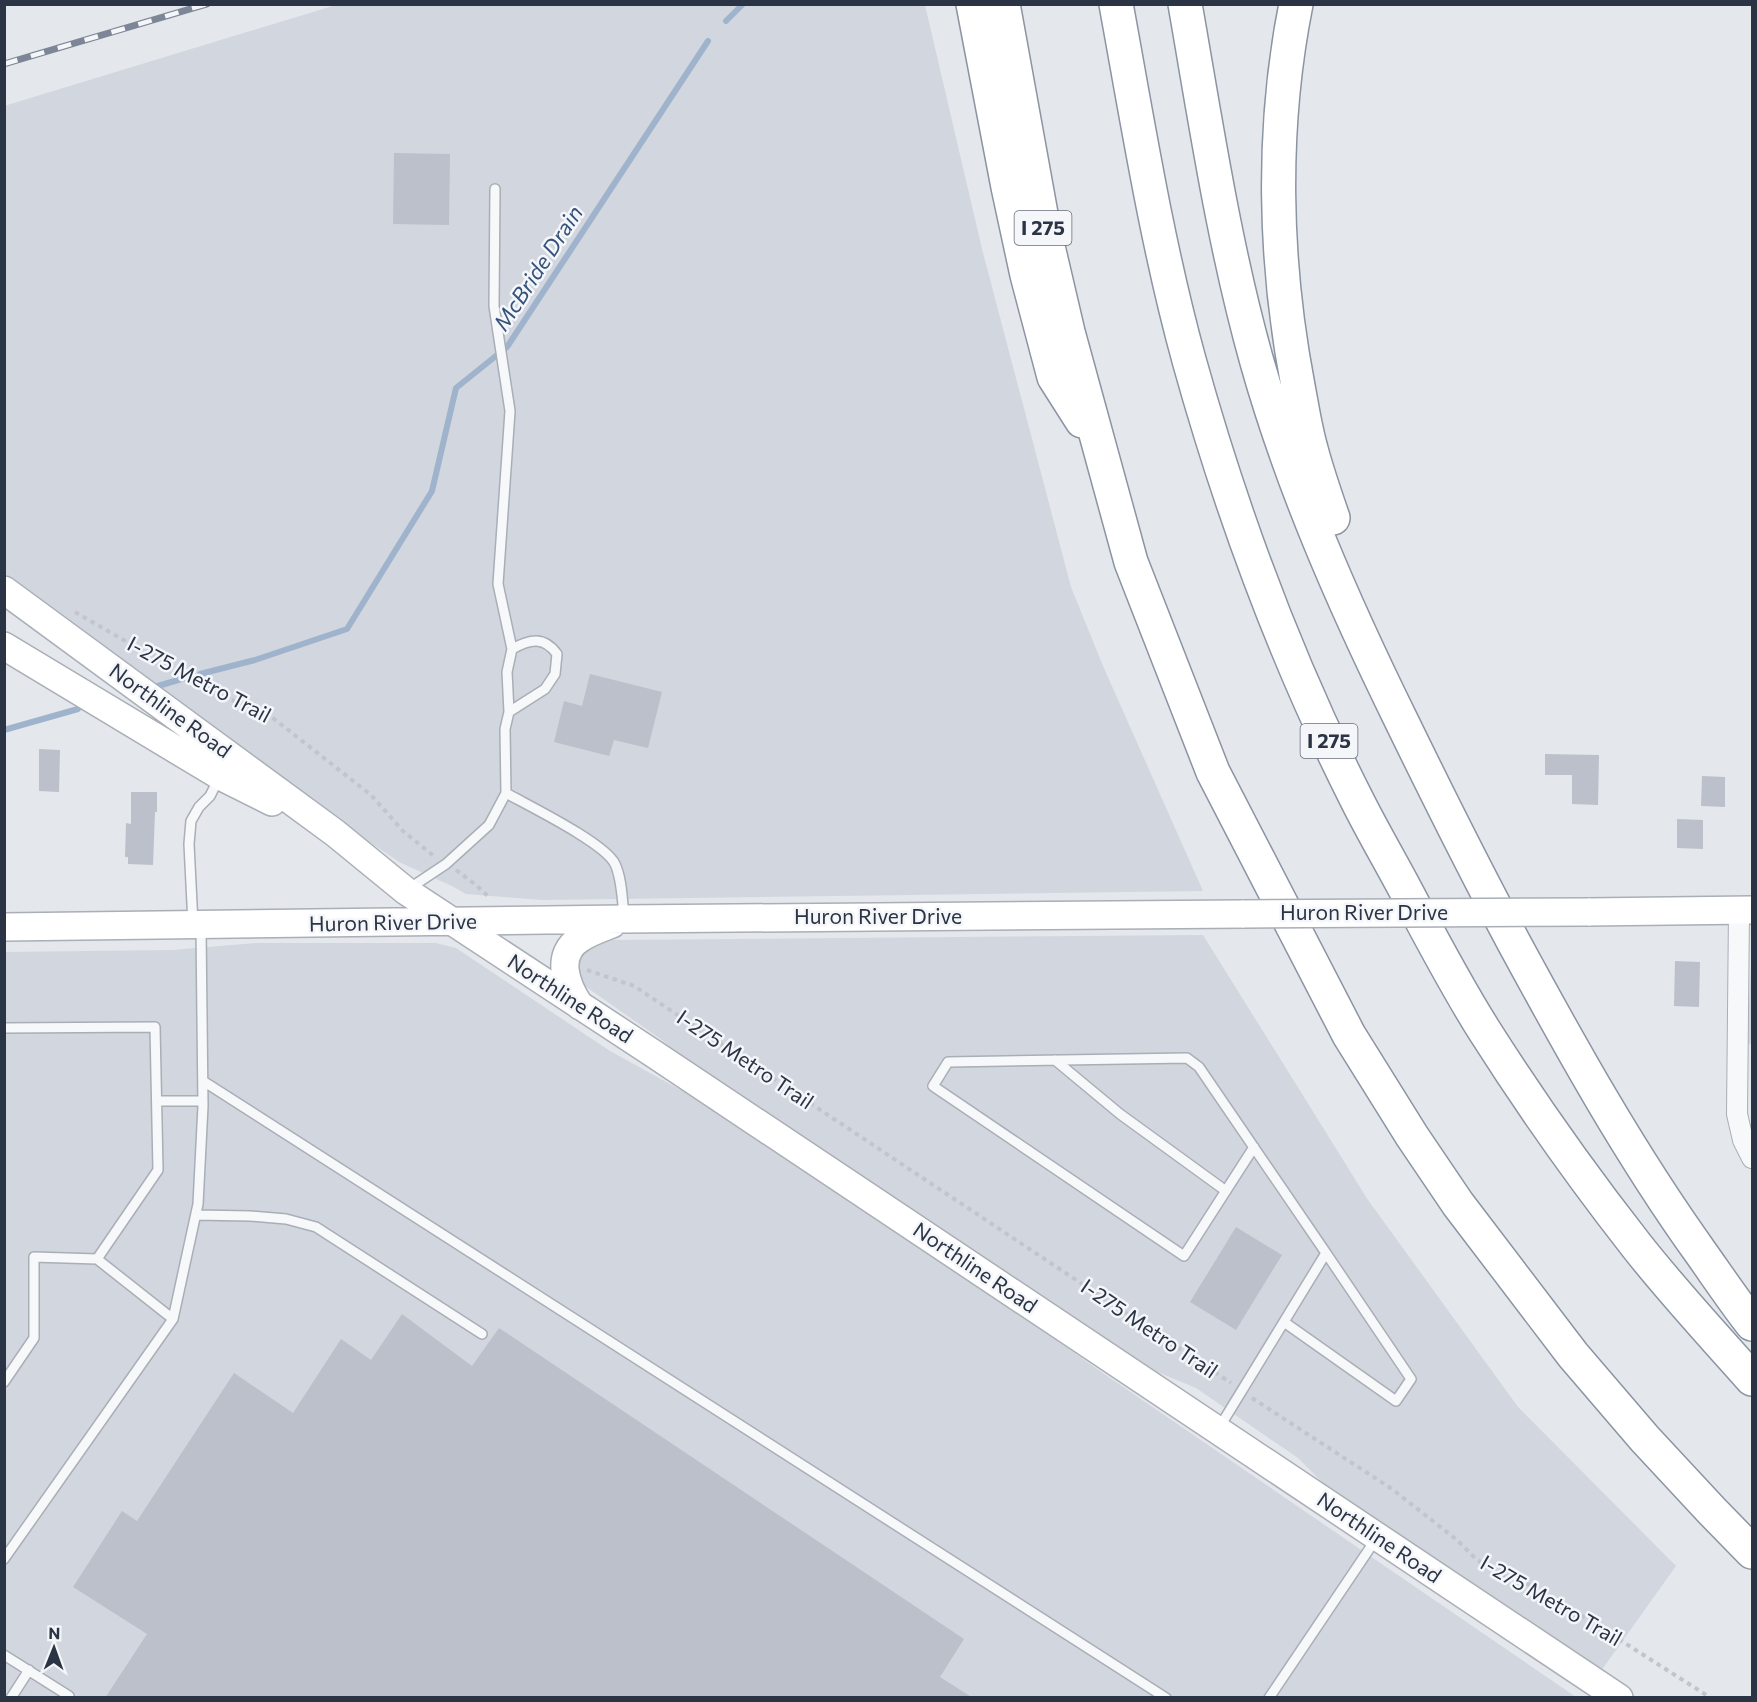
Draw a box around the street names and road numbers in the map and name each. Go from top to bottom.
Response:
road number: I 275 [1014,211,1072,245]
street label: I-275 Metro Trail [124,630,276,727]
street label: Northline Road [105,657,237,762]
road number: I 275 [1300,724,1358,758]
street label: Huron River Drive [1280,899,1448,924]
street label: Huron River Drive [794,903,962,928]
street label: Huron River Drive [309,908,477,935]
street label: Northline Road [503,948,638,1048]
street label: I-275 Metro Trail [673,1004,819,1114]
street label: Northline Road [909,1216,1043,1317]
street label: I-275 Metro Trail [1077,1273,1223,1383]
street label: Northline Road [1313,1486,1447,1587]
street label: I-275 Metro Trail [1477,1549,1627,1650]

